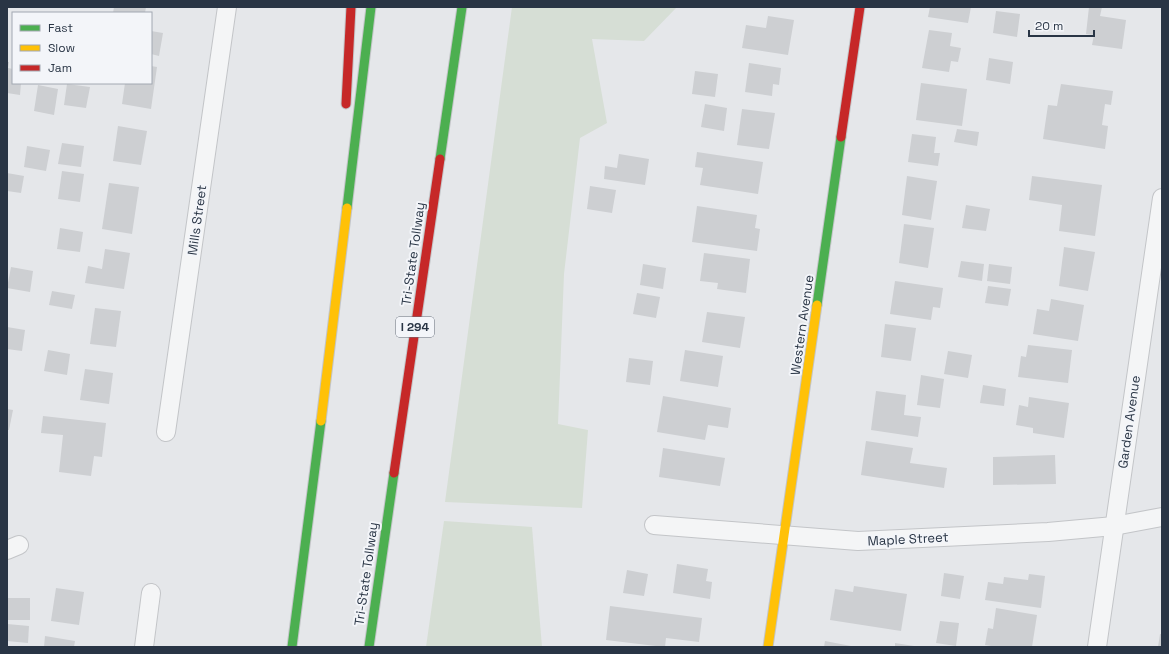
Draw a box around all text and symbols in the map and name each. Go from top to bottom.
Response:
legend [12,12,152,84]
scale bar [1029,12,1094,38]
text: 20 m [1035,18,1063,34]
text: Fast [48,20,73,36]
text: Slow [48,40,75,56]
text: Jam [48,60,72,76]
street label: Mills Street [184,184,210,256]
street label: Tri-State Tollway [397,201,429,307]
street label: Western Avenue [787,274,817,376]
road number: I 294 [396,317,434,337]
street label: Garden Avenue [1114,374,1144,470]
street label: Tri-State Tollway [350,521,382,627]
street label: Maple Street [867,528,949,550]

